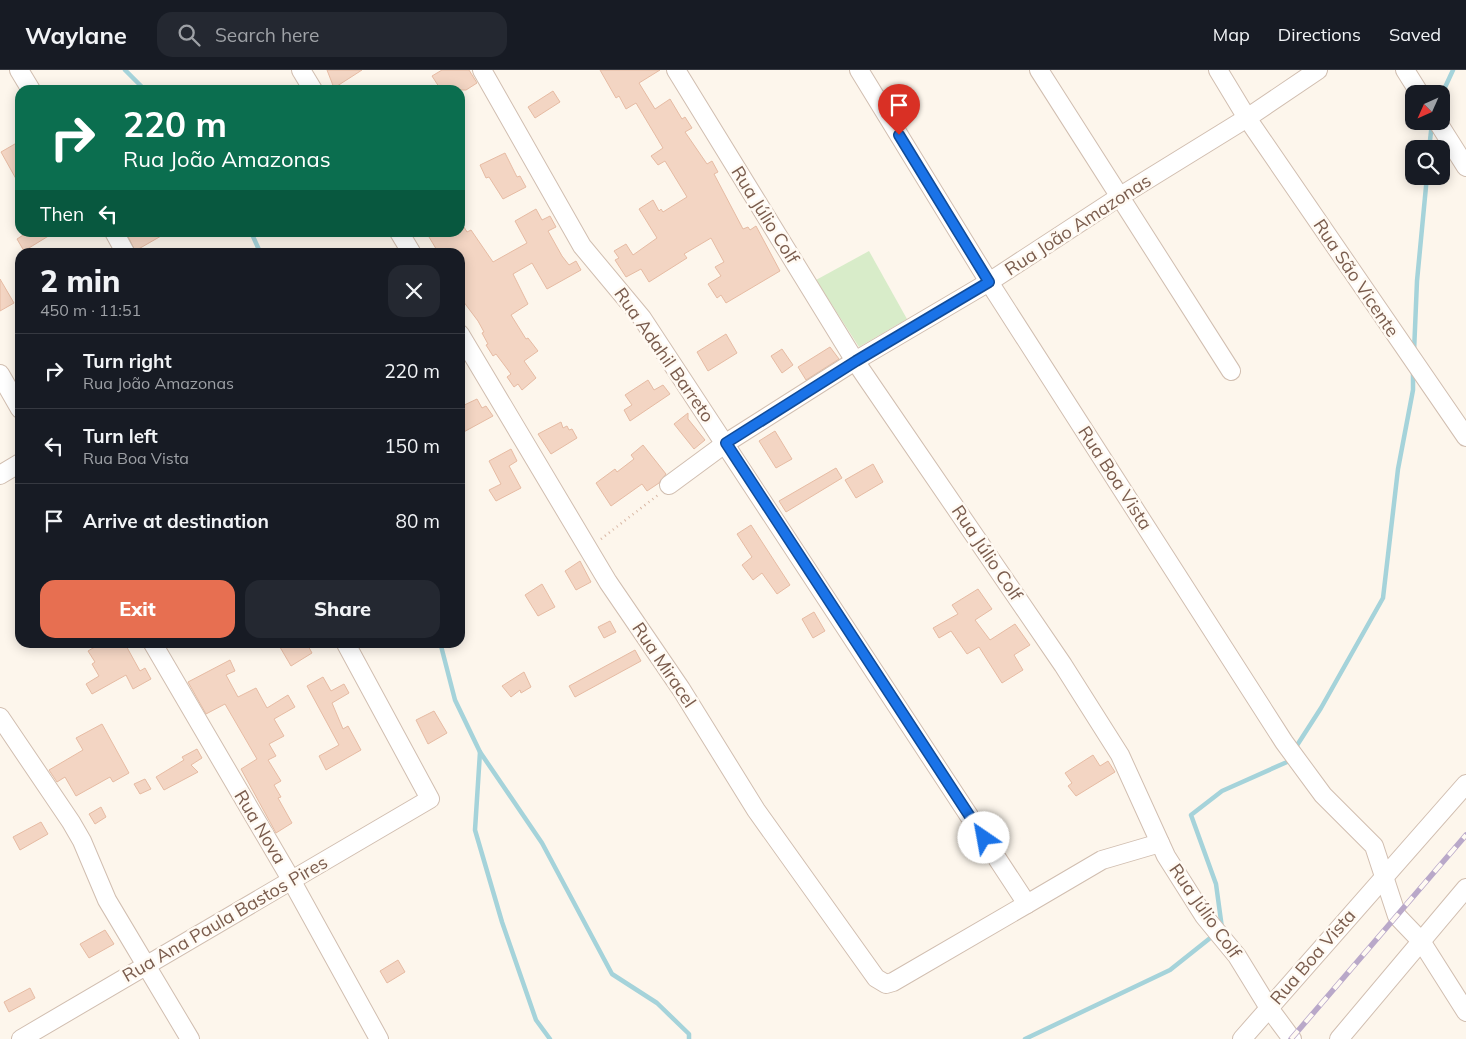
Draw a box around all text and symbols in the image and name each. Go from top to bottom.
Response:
search box [157,12,507,57]
text: Waylane [25,20,127,50]
icon: search [175,21,203,49]
text: Search here [215,23,319,47]
text: Map [1213,23,1250,46]
text: Directions [1278,23,1361,46]
text: Saved [1389,23,1441,46]
pin [878,84,920,135]
north arrow [1405,85,1450,130]
map controls [1405,85,1450,185]
icon: arrive [885,91,913,119]
text: 220 m [123,102,227,146]
icon: right [40,105,105,170]
button: search [1405,140,1450,185]
text: Rua João Amazonas [123,145,331,173]
street label: Rua Júlio Colf [726,162,805,268]
street label: Rua João Amazonas [1000,169,1155,280]
icon: left [94,200,122,228]
text: Then [40,202,84,226]
street label: Rua São Vicente [1309,214,1404,341]
text: 2 min [40,262,120,300]
button: close [388,265,440,317]
street label: Rua Adahil Barreto [609,283,719,427]
text: 450 m · 11:51 [40,300,141,320]
text: Turn right [83,349,172,373]
icon: right [40,357,68,385]
text: 220 m [384,359,440,383]
text: Rua João Amazonas [83,373,234,393]
street label: Rua Boa Vista [1073,421,1158,534]
text: Turn left [83,424,158,448]
icon: left [40,432,68,460]
text: 150 m [384,434,440,458]
text: Rua Boa Vista [83,448,189,468]
street label: Rua Júlio Colf [947,500,1028,606]
icon: arrive [40,507,68,535]
text: Arrive at destination [83,509,269,533]
text: 80 m [396,509,440,533]
button: Exit [40,580,235,638]
button: Share [245,580,440,638]
street label: Rua Miracel [627,618,701,712]
street label: Rua Nova [229,786,291,868]
position arrow [957,811,1009,863]
street label: Rua Ana Paula Bastos Pires [118,850,331,987]
street label: Rua Júlio Colf [1164,859,1247,963]
street label: Rua Boa Vista [1265,904,1360,1009]

